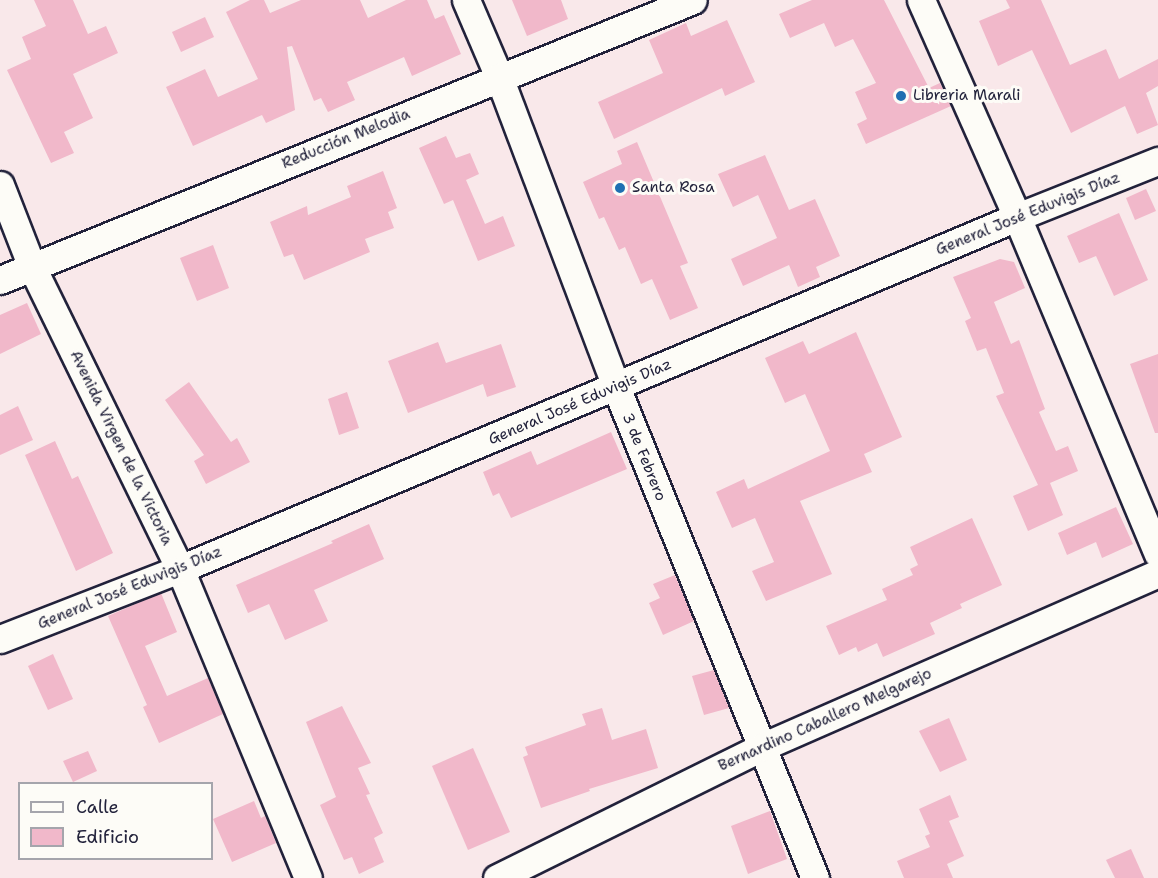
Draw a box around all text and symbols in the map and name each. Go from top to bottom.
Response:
place label: Libreria Marali [913,87,1021,105]
marker: Libreria Marali [894,89,908,103]
street label: Reducción Melodia [279,105,413,173]
street label: General José Eduvigis Díaz [933,169,1123,259]
place label: Santa Rosa [632,179,714,197]
marker: Santa Rosa [613,181,627,195]
street label: Avenida Virgen de la Victoria [66,348,176,548]
street label: General José Eduvigis Díaz [486,355,674,449]
street label: 3 de Febrero [618,410,670,504]
street label: General José Eduvigis Díaz [35,543,225,633]
street label: Bernardino Caballero Melgarejo [716,665,934,775]
legend [18,782,213,860]
text: Calle [76,795,119,819]
text: Edificio [76,825,139,849]

